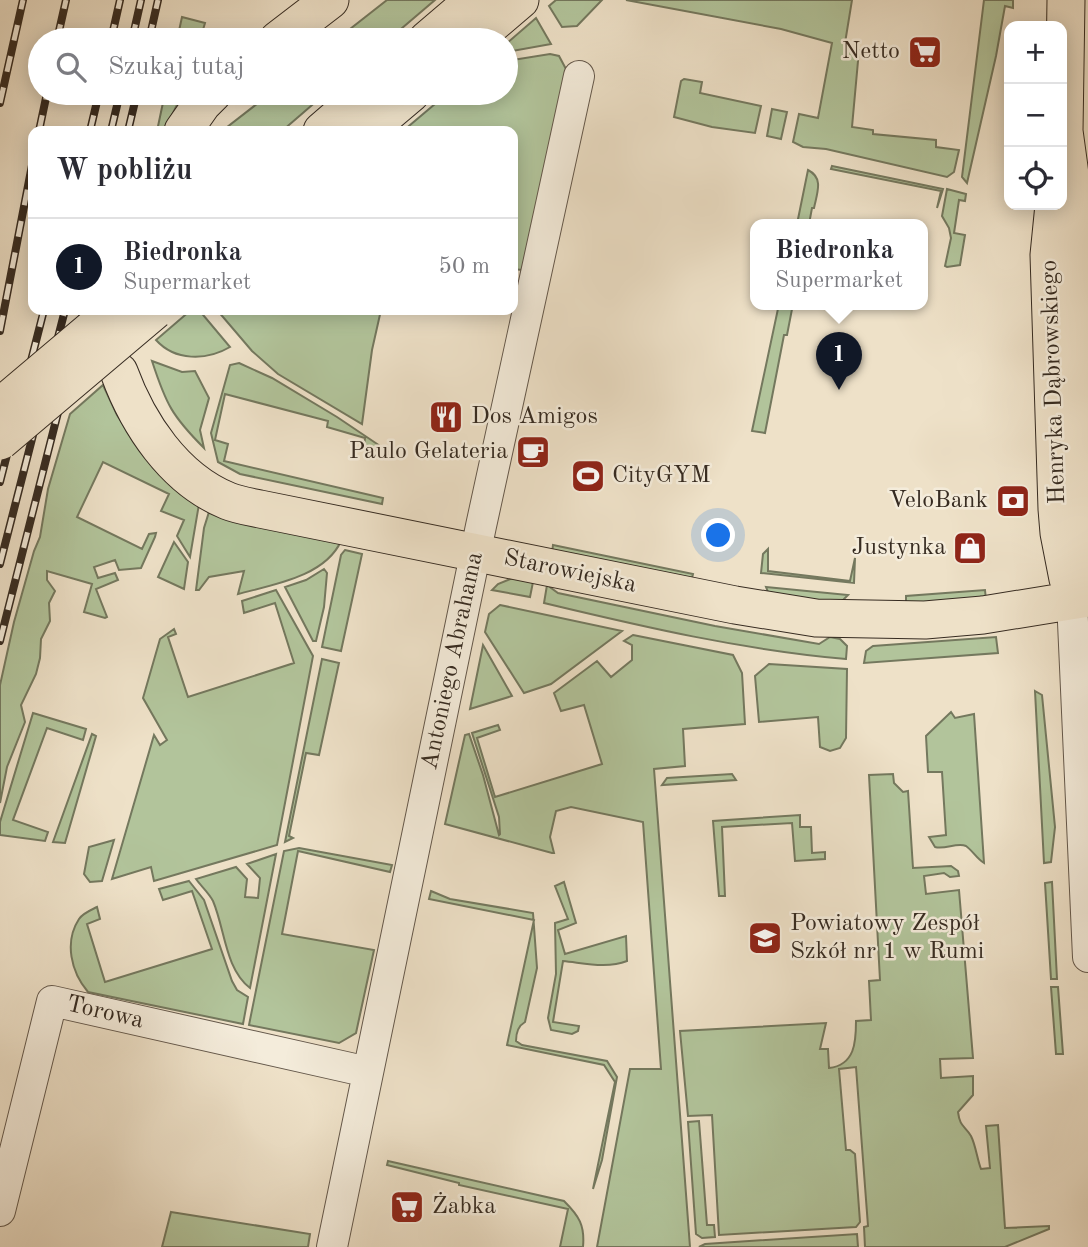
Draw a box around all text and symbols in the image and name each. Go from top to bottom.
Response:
map controls [1004,21,1067,210]
button: + [1004,21,1067,84]
search box [28,28,518,105]
supermarket icon: Netto [906,33,944,71]
place label: Netto [842,40,900,64]
icon: search [52,48,90,86]
text: Szukaj tutaj [108,54,245,80]
button: − [1004,84,1067,147]
button: locate [1004,147,1067,210]
text: W pobliżu [56,156,192,186]
popup [750,219,928,310]
text: Biedronka [775,238,894,264]
text: Biedronka [123,240,242,266]
text: 1 [72,255,86,278]
text: 50 m [439,255,490,278]
street label: Henryka Dąbrowskiego [1038,259,1070,505]
text: Supermarket [775,269,903,292]
text: Supermarket [123,271,251,294]
pin: 1 [816,332,862,390]
restaurant icon: Dos Amigos [427,398,465,436]
place label: Dos Amigos [471,405,598,429]
cafe icon: Paulo Gelateria [514,433,552,471]
place label: Paulo Gelateria [349,440,508,464]
sports icon: CityGYM [569,457,607,495]
place label: CityGYM [612,464,711,488]
bank icon: VeloBank [994,482,1032,520]
place label: VeloBank [888,489,988,513]
your location [701,518,735,552]
shop icon: Justynka [951,529,989,567]
place label: Justynka [851,536,946,560]
street label: Starowiejska [501,546,639,598]
street label: Antoniego Abrahama [418,550,488,772]
place label: Powiatowy Zespół Szkół nr 1 w Rumi [790,912,984,964]
school or university icon: Powiatowy Zespół Szkół nr 1 w Rumi [746,919,784,957]
street label: Torowa [64,992,146,1034]
supermarket icon: Żabka [388,1188,426,1226]
place label: Żabka [432,1192,496,1219]

